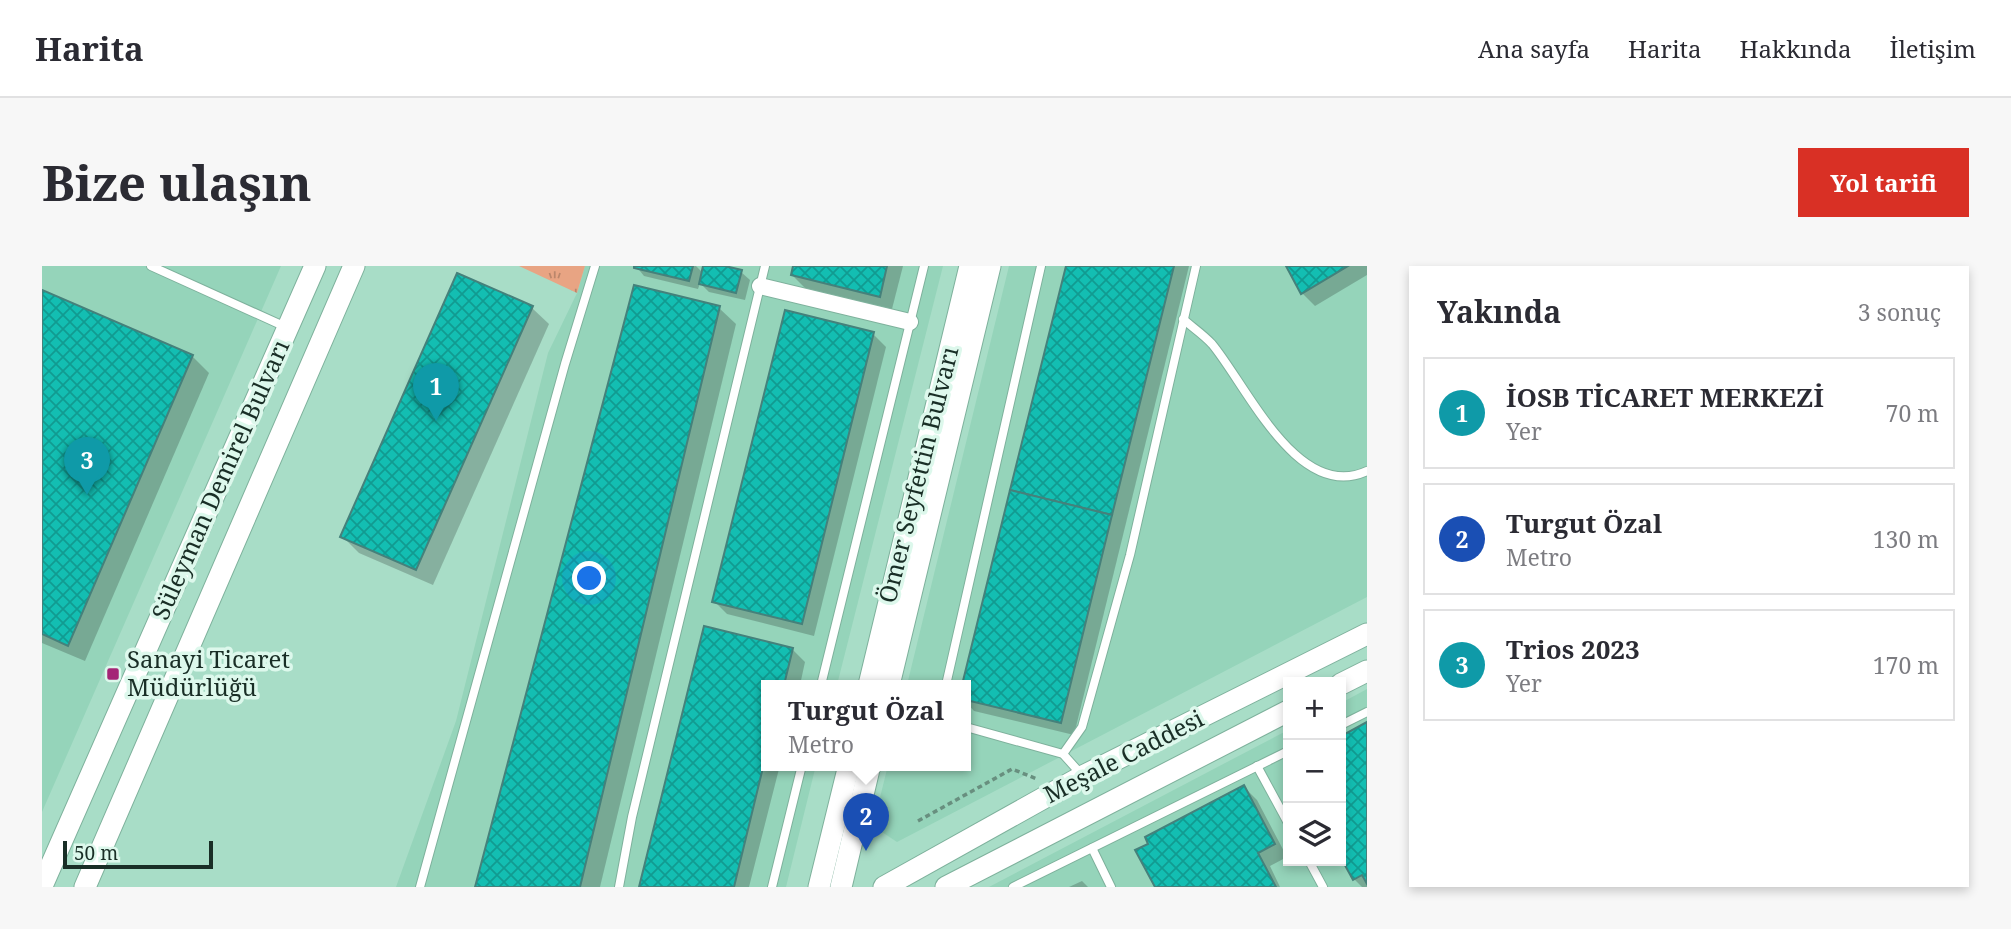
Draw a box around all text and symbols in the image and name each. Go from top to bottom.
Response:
text: Harita [35,26,144,71]
text: Ana sayfa [1478,32,1590,65]
text: Harita [1628,32,1702,65]
text: Hakkında [1740,32,1852,65]
text: İletişim [1890,32,1976,65]
button: Yol tarifi [1798,148,1969,217]
text: Bize ulaşın [42,149,312,215]
text: Yakında [1437,291,1561,332]
text: 3 sonuç [1858,296,1941,328]
street label: Süleyman Demirel Bulvarı [143,334,297,625]
street label: Ömer Seyfettin Bulvarı [870,343,965,606]
pin: 1 [413,363,459,421]
text: İOSB TİCARET MERKEZİ [1506,379,1824,415]
text: 1 [1456,397,1469,429]
text: 70 m [1886,397,1939,429]
text: Yer [1506,415,1542,447]
pin: 3 [64,437,110,495]
text: Turgut Özal [1506,505,1662,541]
text: 2 [1456,523,1469,555]
text: 130 m [1873,523,1939,555]
text: Metro [1506,541,1572,573]
your location [572,561,606,595]
text: Trios 2023 [1506,631,1640,667]
place label: Sanayi Ticaret Müdürlüğü [127,642,290,703]
text: 3 [1456,649,1469,681]
text: 170 m [1873,649,1939,681]
marker: Sanayi Ticaret Müdürlüğü [105,666,121,682]
text: Yer [1506,667,1542,699]
map controls [1283,677,1346,866]
button: + [1283,677,1346,740]
popup [761,680,971,771]
text: Turgut Özal [788,692,944,728]
street label: Meşale Caddesi [1038,701,1209,810]
text: Metro [788,728,854,760]
button: − [1283,740,1346,803]
pin: 2 [843,793,889,851]
button: layers [1283,803,1346,866]
scale bar [63,838,214,870]
text: 50 m [74,840,118,866]

